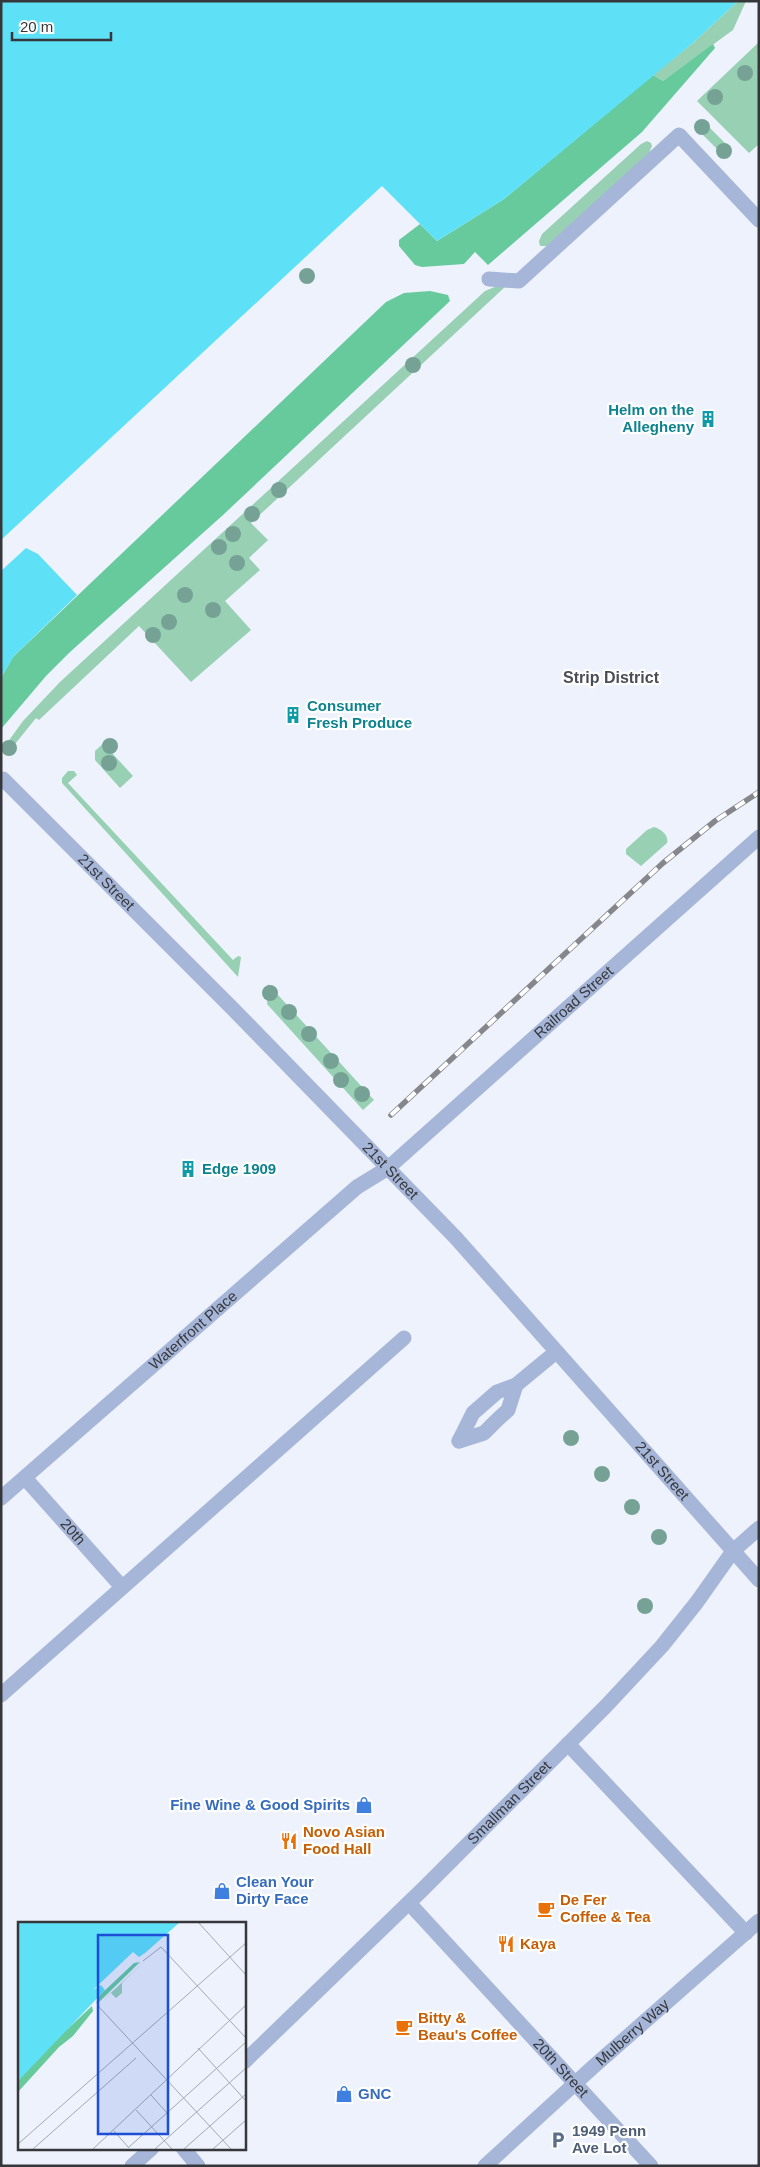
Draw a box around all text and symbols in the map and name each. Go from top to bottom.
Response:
scale bar [12,10,111,42]
text: 20 m [20,18,53,35]
place label: Helm on the Allegheny [608,401,695,435]
building icon: Helm on the Allegheny [698,409,718,429]
district label: Strip District [563,669,660,686]
place label: Consumer Fresh Produce [307,697,412,731]
building icon: Consumer Fresh Produce [283,705,303,725]
street label: 21st Street [75,850,139,914]
street label: Railroad Street [530,962,617,1042]
street label: 21st Street [359,1138,423,1203]
building icon: Edge 1909 [178,1159,198,1179]
place label: Edge 1909 [202,1160,276,1177]
street label: Waterfront Place [145,1287,240,1373]
street label: 21st Street [632,1438,694,1504]
street label: 20th [57,1515,89,1548]
street label: Smallman Street [464,1757,555,1848]
shop icon: Fine Wine & Good Spirits [354,1795,374,1815]
place label: Fine Wine & Good Spirits [170,1796,350,1813]
place label: Novo Asian Food Hall [303,1823,385,1857]
restaurant icon: Novo Asian Food Hall [279,1831,299,1851]
place label: Clean Your Dirty Face [236,1873,314,1907]
shop icon: Clean Your Dirty Face [212,1881,232,1901]
place label: De Fer Coffee & Tea [560,1891,651,1925]
cafe icon: De Fer Coffee & Tea [536,1899,556,1919]
inset map [18,1922,245,2150]
restaurant icon: Kaya [496,1934,516,1954]
place label: Kaya [520,1935,557,1952]
street label: Mulberry Way [592,1995,673,2069]
place label: Bitty & Beau's Coffee [418,2009,517,2043]
cafe icon: Bitty & Beau's Coffee [394,2017,414,2037]
street label: 20th Street [530,2035,593,2101]
shop icon: GNC [334,2084,354,2104]
place label: GNC [358,2085,392,2102]
place label: 1949 Penn Ave Lot [572,2122,646,2156]
parking icon: 1949 Penn Ave Lot [548,2130,568,2150]

